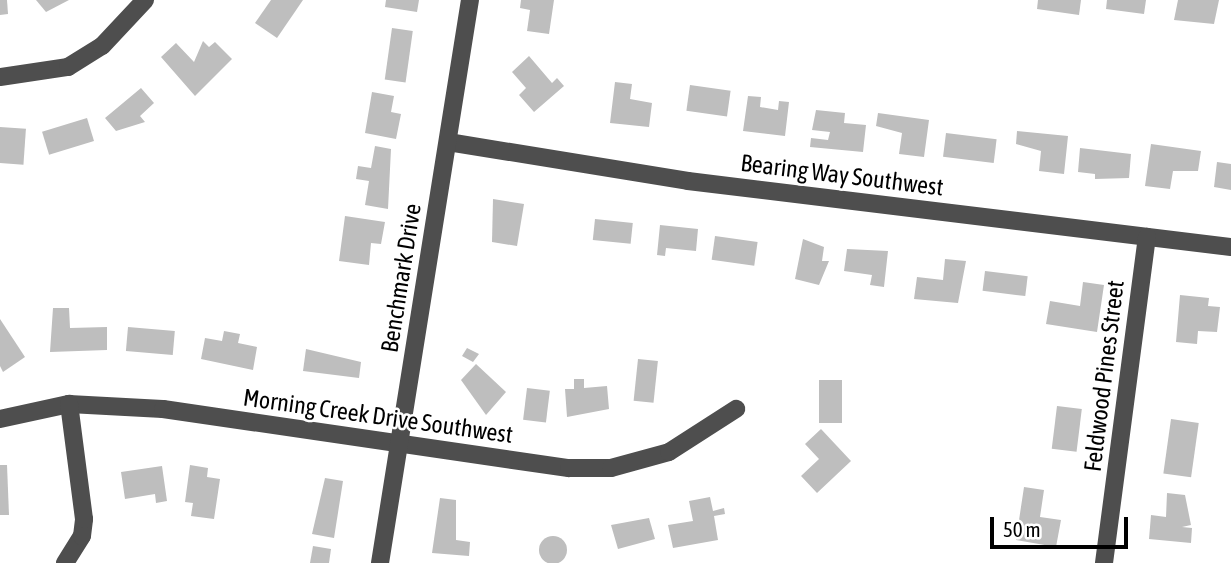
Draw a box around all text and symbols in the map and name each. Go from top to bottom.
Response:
street label: Bearing Way Southwest [739,148,945,202]
street label: Benchmark Drive [375,201,427,355]
street label: Feldwood Pines Street [1078,279,1130,473]
street label: Morning Creek Drive Southwest [241,383,515,449]
scale bar [993,504,1131,548]
text: 50 m [1003,517,1041,541]

